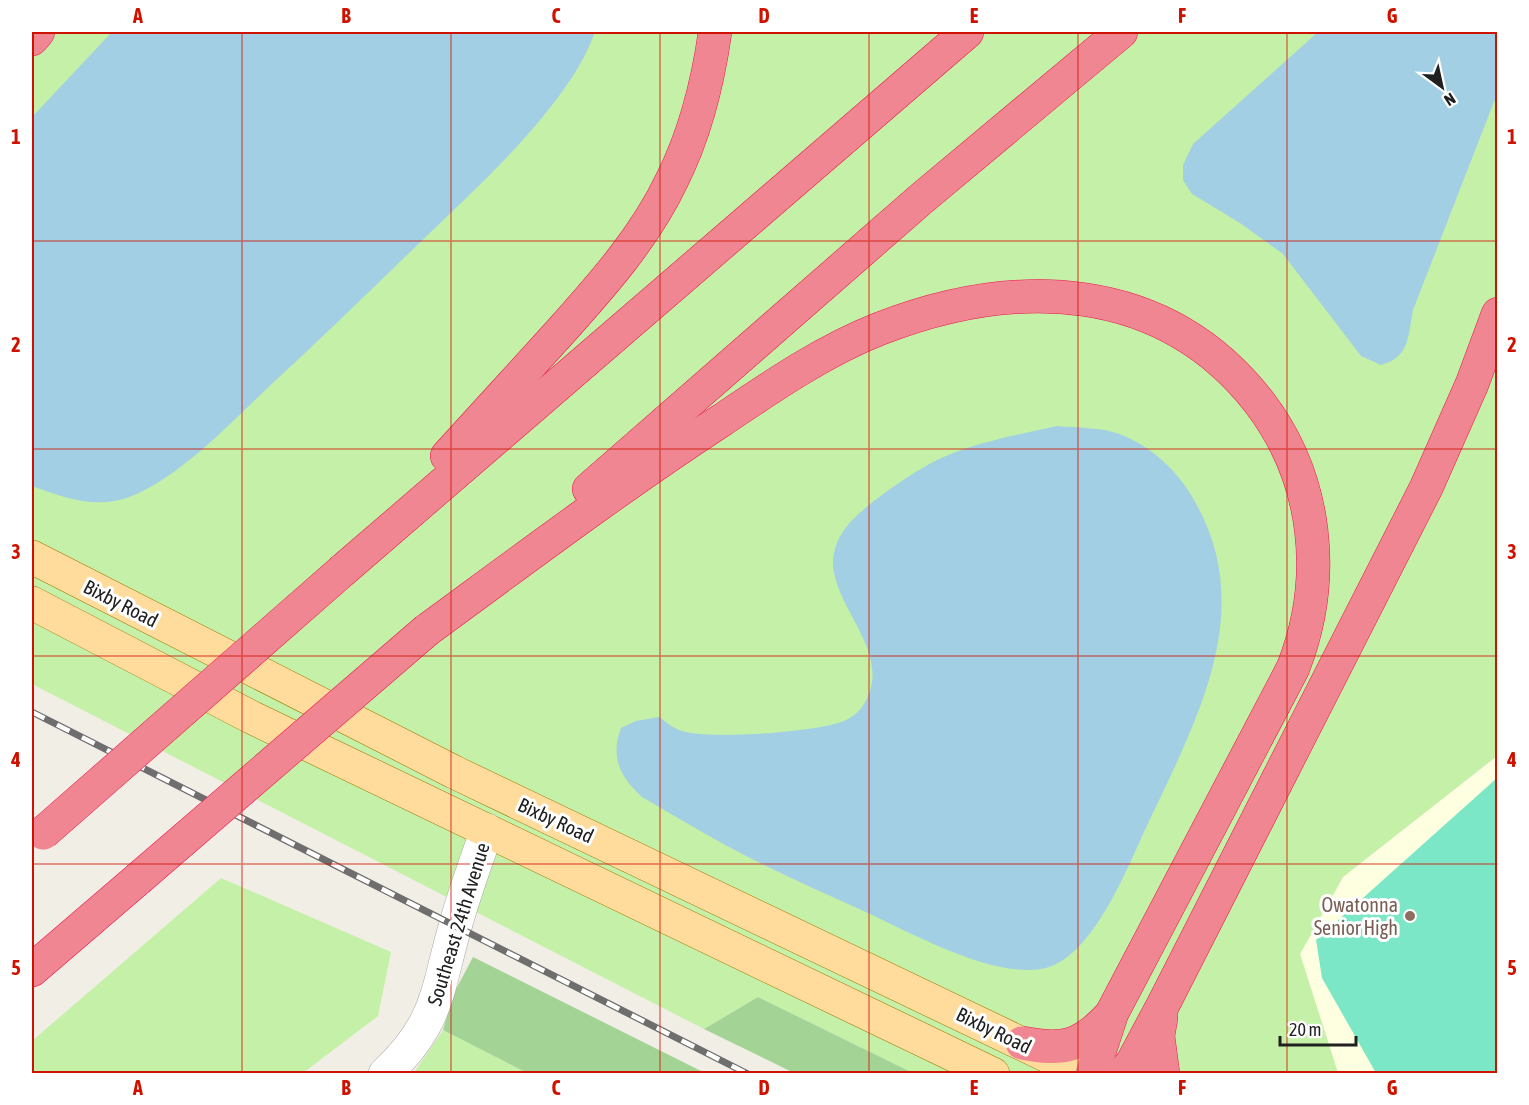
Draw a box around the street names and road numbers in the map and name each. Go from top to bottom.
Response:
street label: Bixby Road [80,574,162,632]
street label: Bixby Road [515,793,597,847]
street label: Southeast 24th Avenue [422,840,494,1008]
street label: Bixby Road [953,1002,1035,1058]

